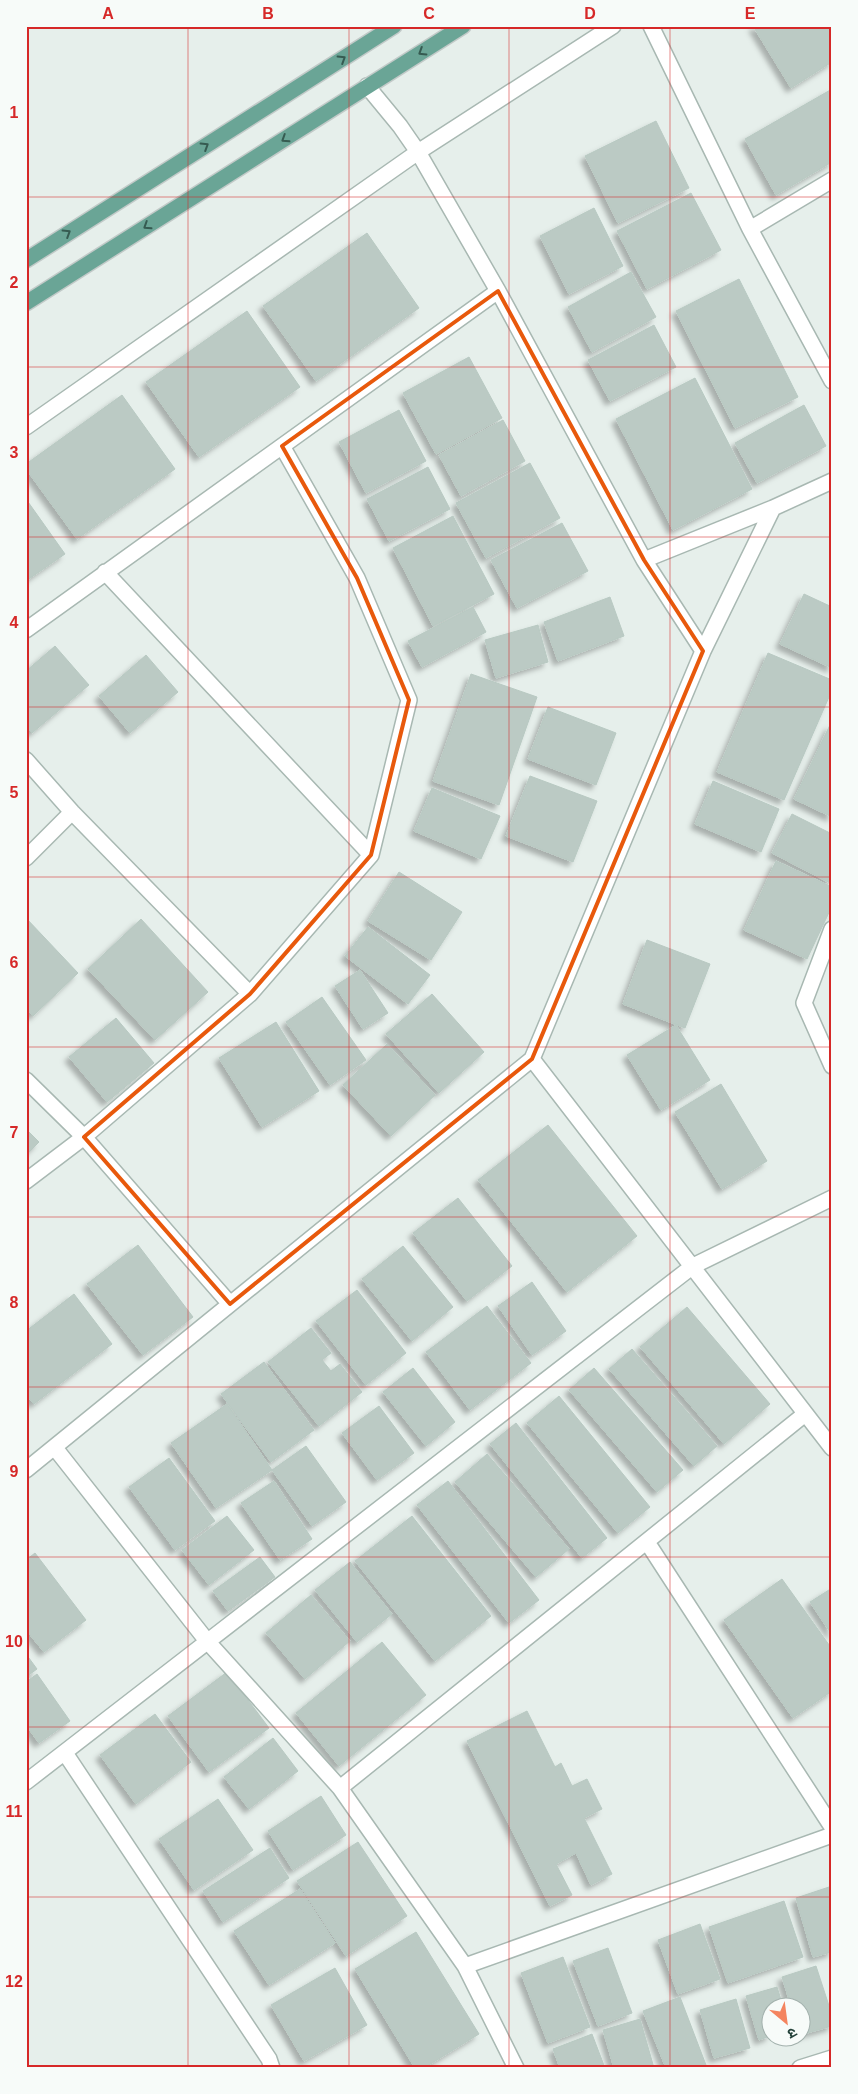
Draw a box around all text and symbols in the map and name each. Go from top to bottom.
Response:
text: A [102,5,114,22]
text: B [262,5,274,22]
text: C [423,5,435,22]
text: D [584,5,596,22]
text: E [745,5,756,22]
one-way arrow [418,46,428,55]
one-way arrow [336,56,345,65]
text: 1 [10,104,19,121]
one-way arrow [281,132,290,142]
one-way arrow [199,143,208,153]
one-way arrow [144,220,153,229]
one-way arrow [62,230,71,240]
text: 2 [10,274,19,291]
text: 3 [10,444,19,461]
text: 4 [10,614,19,631]
text: 5 [10,784,19,801]
text: 6 [10,954,19,971]
text: 7 [10,1124,19,1141]
text: 8 [10,1294,19,1311]
text: 9 [10,1463,19,1480]
text: 10 [5,1633,23,1650]
text: 11 [6,1803,23,1820]
text: 12 [5,1973,23,1990]
north arrow [760,1996,810,2046]
text: उ [784,2024,800,2043]

